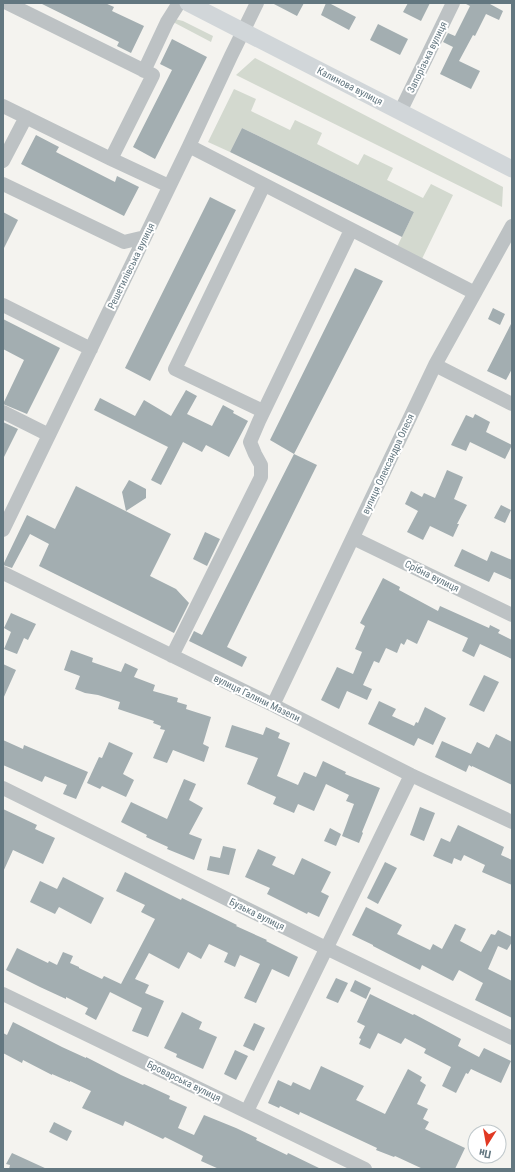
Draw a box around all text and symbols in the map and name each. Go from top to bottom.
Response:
street label: Запорізька вулиця [405,20,449,94]
street label: Калинова вулиця [315,65,385,107]
street label: Решетилівська вулиця [105,221,157,311]
street label: вулиця Олександра Олеся [360,412,416,516]
street label: Срібна вулиця [403,558,461,594]
street label: вулиця Галини Мазепи [212,672,302,724]
street label: Бузька вулиця [228,896,287,932]
street label: Броварська вулиця [145,1058,223,1104]
north arrow [467,1124,507,1164]
text: Пн [478,1146,492,1161]

